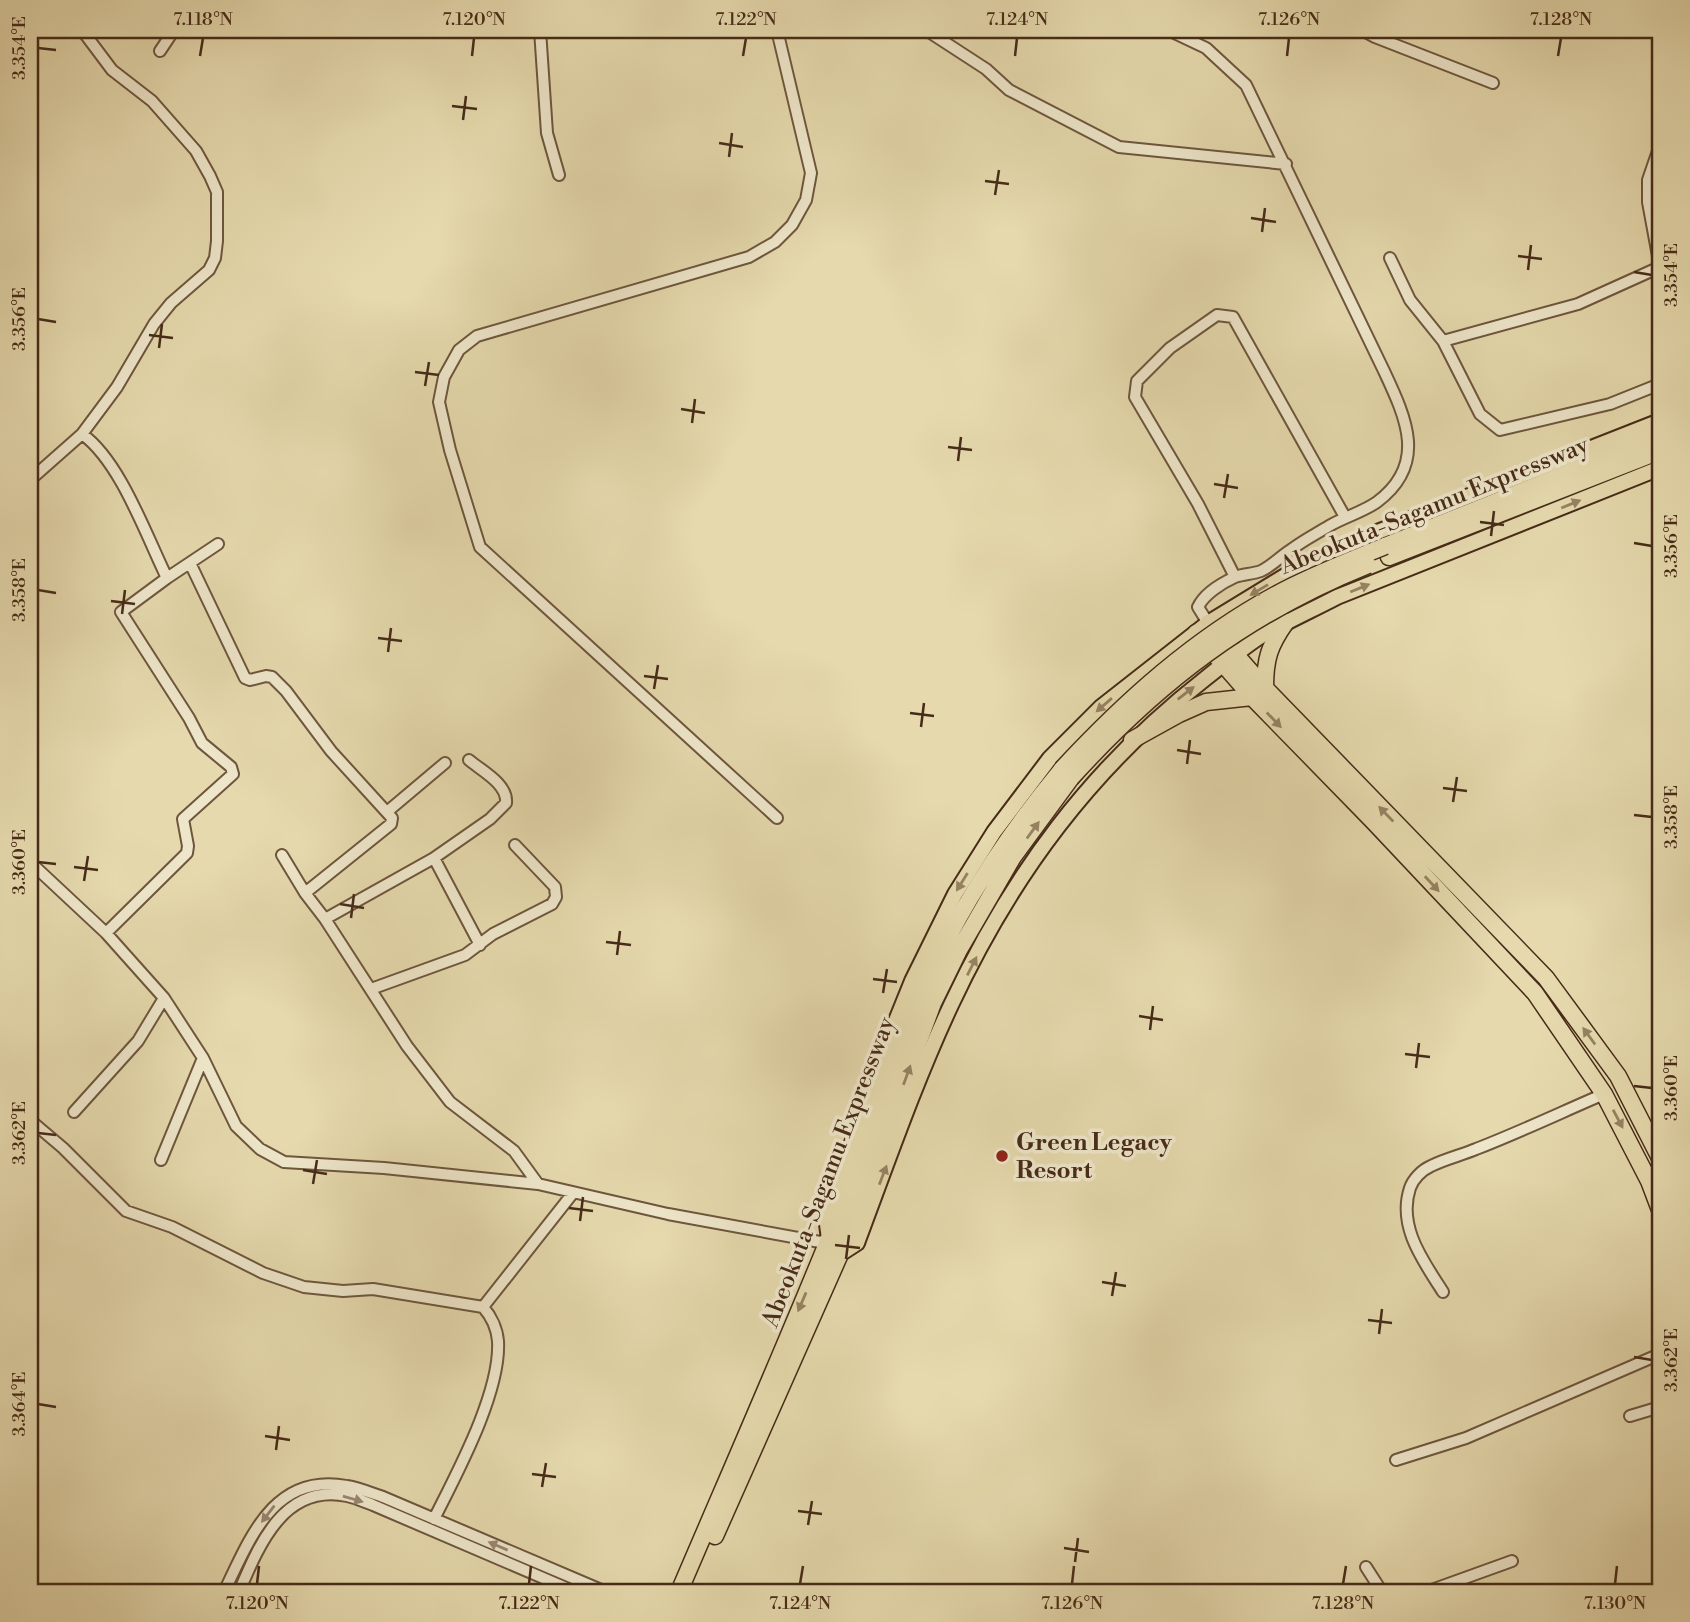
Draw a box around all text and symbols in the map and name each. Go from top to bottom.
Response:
text: 7.118°N [173,8,233,31]
text: 7.120°N [442,8,506,31]
text: 7.122°N [715,8,777,31]
text: 7.124°N [986,8,1049,31]
text: 7.126°N [1258,8,1321,31]
text: 7.128°N [1530,8,1593,31]
text: 3.354°E [8,16,31,80]
text: 3.354°E [1660,243,1683,307]
text: 3.356°E [8,287,31,351]
street label: Abeokuta-Sagamu Expressway [1275,430,1593,582]
one-way arrow [1561,498,1582,509]
text: 3.356°E [1660,514,1683,578]
text: 3.358°E [8,558,31,622]
one-way arrow [1349,583,1370,594]
one-way arrow [1250,584,1269,596]
one-way arrow [1178,686,1195,701]
one-way arrow [1095,697,1113,713]
one-way arrow [1266,712,1282,728]
text: 3.358°E [1660,785,1683,849]
one-way arrow [1379,806,1395,823]
one-way arrow [1025,821,1039,839]
text: 3.360°E [8,829,31,895]
one-way arrow [956,872,969,892]
one-way arrow [1424,875,1440,893]
one-way arrow [965,955,977,975]
street label: Abeokuta-Sagamu Expressway [755,1013,902,1333]
one-way arrow [1582,1027,1596,1045]
text: 3.360°E [1660,1055,1683,1121]
one-way arrow [902,1065,913,1086]
text: 3.362°E [8,1101,31,1165]
one-way arrow [1612,1109,1624,1129]
place label: Green Legacy Resort [1016,1128,1173,1186]
marker: Green Legacy Resort [994,1148,1010,1164]
one-way arrow [878,1164,889,1185]
one-way arrow [796,1292,807,1313]
text: 3.362°E [1660,1328,1683,1392]
text: 3.364°E [8,1372,31,1436]
one-way arrow [342,1494,364,1505]
one-way arrow [262,1505,276,1523]
one-way arrow [487,1540,508,1551]
text: 7.120°N [225,1592,289,1615]
text: 7.122°N [498,1592,560,1615]
text: 7.124°N [769,1592,832,1615]
text: 7.126°N [1041,1592,1104,1615]
text: 7.128°N [1312,1592,1375,1615]
text: 7.130°N [1584,1592,1647,1615]

